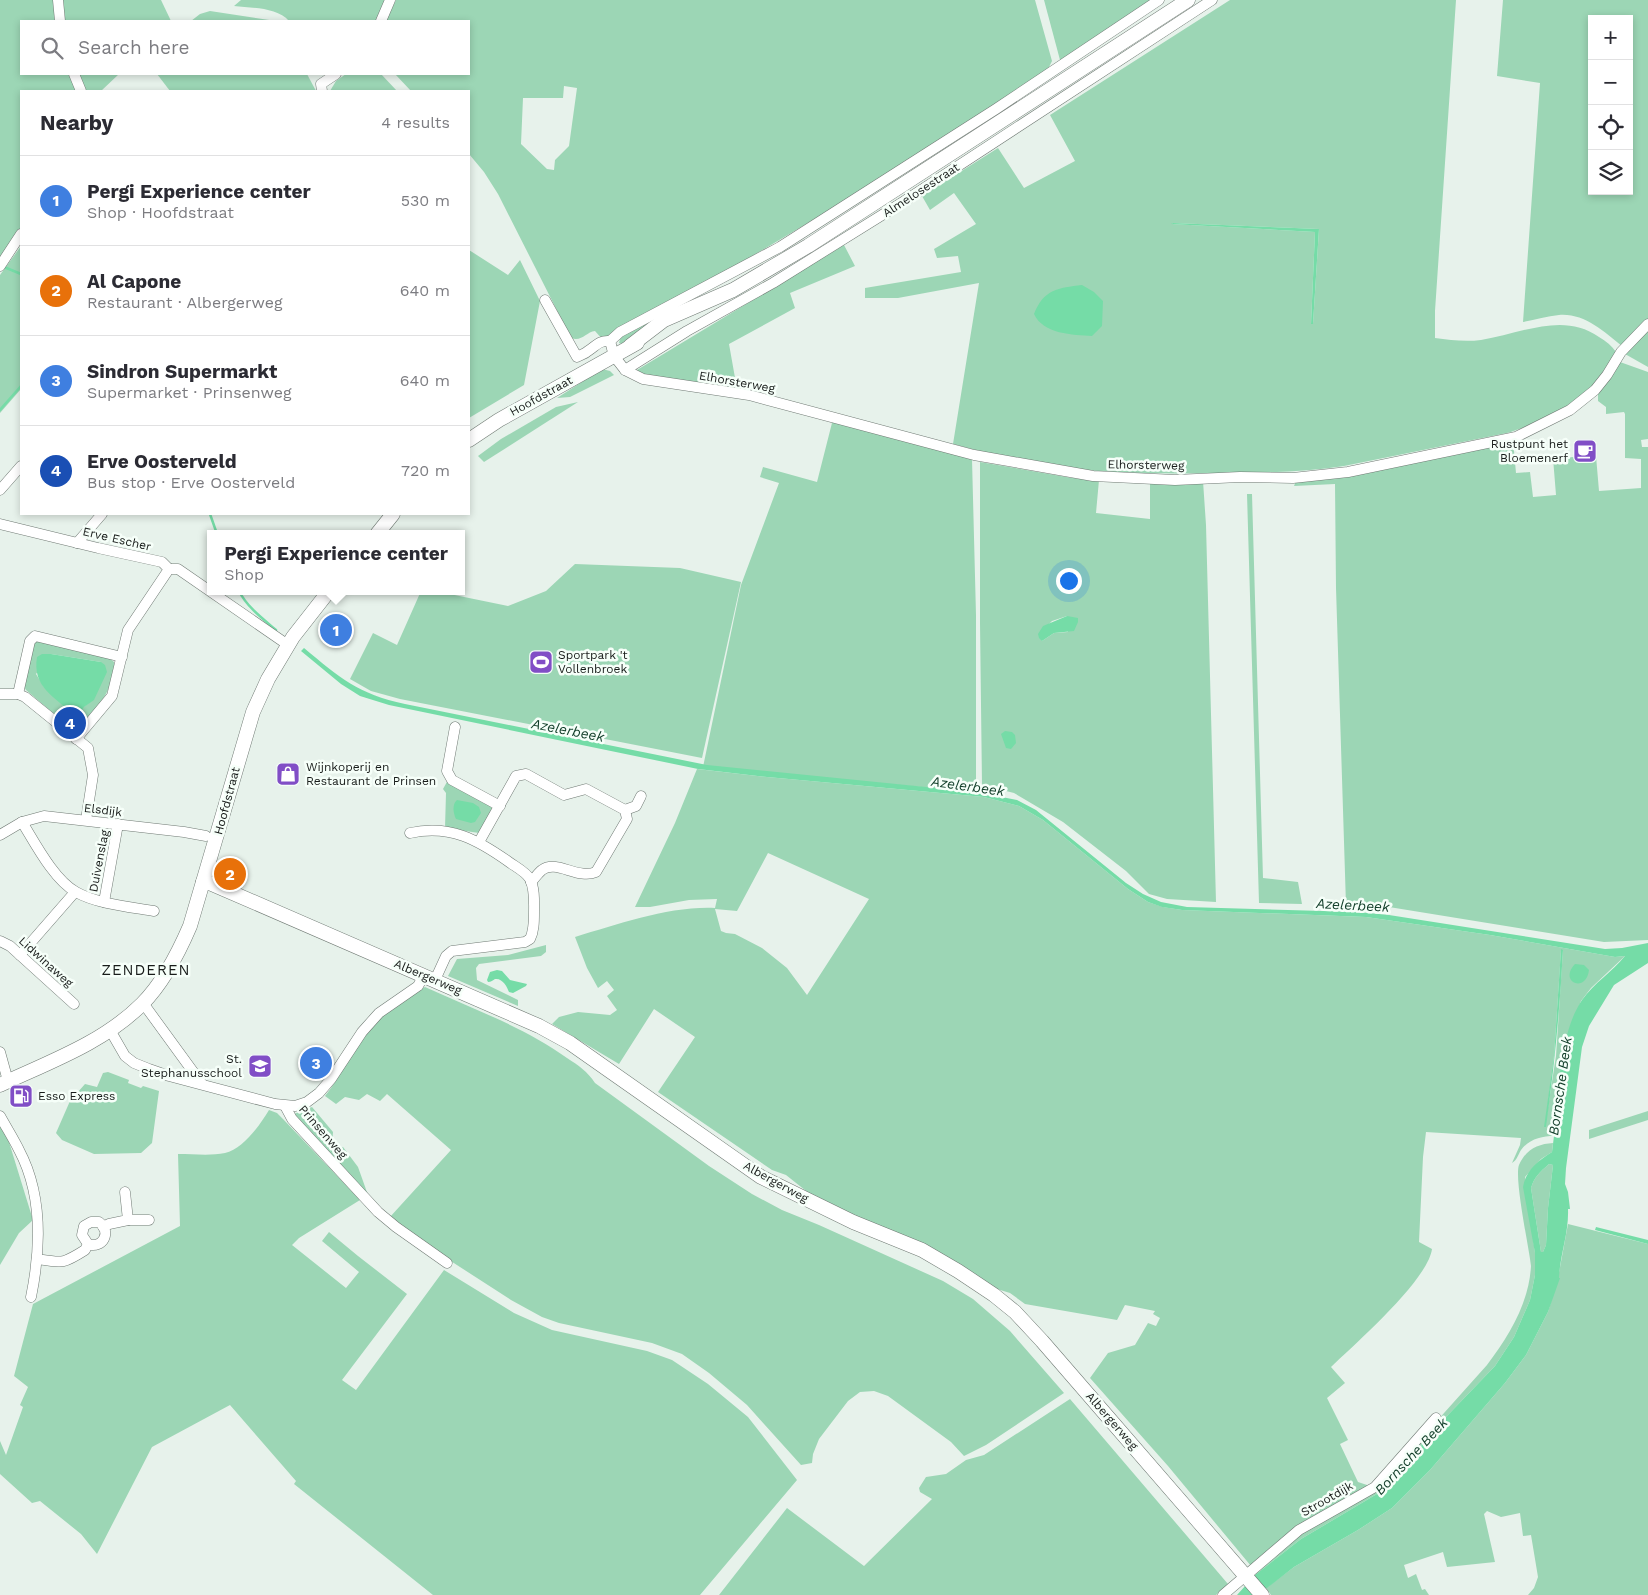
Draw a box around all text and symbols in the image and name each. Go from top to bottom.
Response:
map controls [1588,15,1633,195]
button: + [1588,15,1633,60]
search box [20,20,470,75]
icon: search [38,34,66,62]
text: Search here [78,36,189,59]
button: − [1588,60,1633,105]
button: locate [1588,105,1633,150]
text: Nearby [40,110,113,135]
text: 4 results [381,113,450,132]
button: layers [1588,150,1633,195]
street label: Almelosestraat [880,160,962,220]
text: Pergi Experience center [87,180,311,203]
text: 1 [53,191,59,210]
text: 530 m [401,191,450,210]
text: Shop · Hoofdstraat [87,203,234,222]
text: Al Capone [87,270,181,293]
text: 2 [51,281,61,300]
text: 640 m [400,281,450,300]
text: Restaurant · Albergerweg [87,293,282,312]
text: Sindron Supermarkt [87,360,277,383]
street label: Elhorsterweg [698,368,777,396]
text: 3 [51,371,61,390]
text: 640 m [400,371,450,390]
street label: Hoofdstraat [507,373,575,419]
text: Supermarket · Prinsenweg [87,383,291,402]
place label: Rustpunt het Bloemenerf [1491,437,1568,465]
cafe icon: Rustpunt het Bloemenerf [1572,438,1598,464]
text: Erve Oosterveld [87,450,237,473]
street label: Elhorsterweg [1107,457,1185,473]
text: 4 [51,461,61,480]
text: 720 m [401,461,450,480]
text: Bus stop · Erve Oosterveld [87,473,295,492]
street label: Erve Escher [81,524,153,554]
popup [207,530,465,595]
text: Pergi Experience center [224,542,448,565]
text: Shop [224,565,264,584]
your location [1056,568,1082,594]
pin: 1 [320,611,352,649]
place label: Sportpark 't Vollenbroek [558,648,628,676]
sports icon: Sportpark 't Vollenbroek [528,649,554,675]
pin: 4 [54,704,86,742]
water label: Azelerbeek [529,715,606,745]
place label: Wijnkoperij en Restaurant de Prinsen [306,760,436,788]
shop icon: Wijnkoperij en Restaurant de Prinsen [275,761,301,787]
street label: Hoofdstraat [211,766,243,836]
water label: Azelerbeek [929,773,1006,799]
street label: Elsdijk [83,801,123,819]
street label: Duivenslag [86,828,112,893]
pin: 2 [214,855,246,893]
water label: Azelerbeek [1315,895,1391,915]
street label: Lidwinaweg [16,934,77,990]
street label: Albergerweg [392,956,464,998]
district label: ZENDEREN [102,961,190,979]
water label: Bornsche Beek [1545,1035,1575,1136]
pin: 3 [300,1044,332,1082]
place label: St. Stephanusschool [141,1052,242,1080]
school or university icon: St. Stephanusschool [247,1053,273,1079]
fuel station icon: Esso Express [8,1083,34,1109]
place label: Esso Express [38,1089,115,1103]
street label: Prinsenweg [296,1102,351,1162]
street label: Albergerweg [741,1158,811,1206]
street label: Albergerweg [1083,1389,1141,1453]
water label: Bornsche Beek [1371,1414,1451,1498]
street label: Strootdijk [1299,1478,1356,1519]

